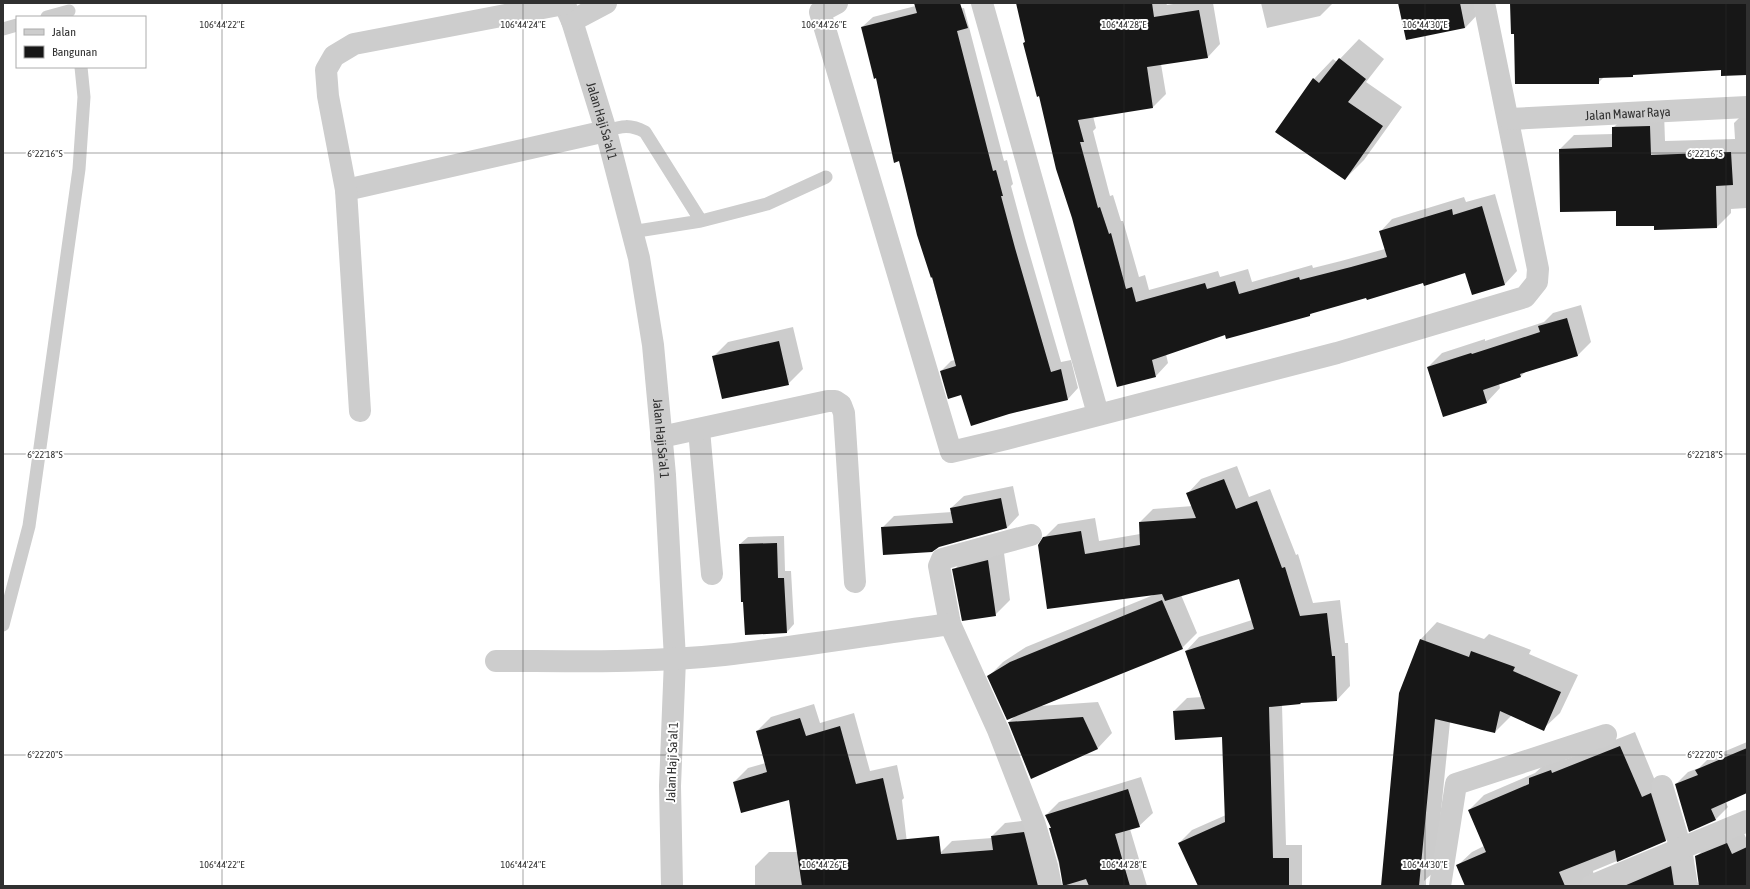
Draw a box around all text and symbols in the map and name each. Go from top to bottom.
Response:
legend [16,16,146,68]
text: 106°44'22"E [200,19,245,30]
text: 106°44'24"E [501,19,546,30]
text: 106°44'26"E [802,19,847,30]
text: 106°44'28"E [1102,19,1147,30]
text: 106°44'30"E [1403,19,1448,30]
text: Jalan [52,25,76,39]
text: Bangunan [52,45,97,59]
street label: Jalan Haji Sa'al 1 [584,80,621,161]
street label: Jalan Mawar Raya [1585,103,1671,123]
text: 6°22'16"S [27,148,63,159]
text: 6°22'16"S [1687,148,1723,159]
street label: Jalan Haji Sa'al 1 [650,398,673,479]
text: 6°22'18"S [27,449,63,460]
text: 6°22'18"S [1687,449,1723,460]
street label: Jalan Haji Sa'al 1 [663,722,681,802]
text: 6°22'20"S [27,749,63,760]
text: 6°22'20"S [1687,749,1723,760]
text: 106°44'22"E [200,859,245,870]
text: 106°44'24"E [501,859,546,870]
text: 106°44'26"E [802,859,847,870]
text: 106°44'28"E [1102,859,1147,870]
text: 106°44'30"E [1403,859,1448,870]

